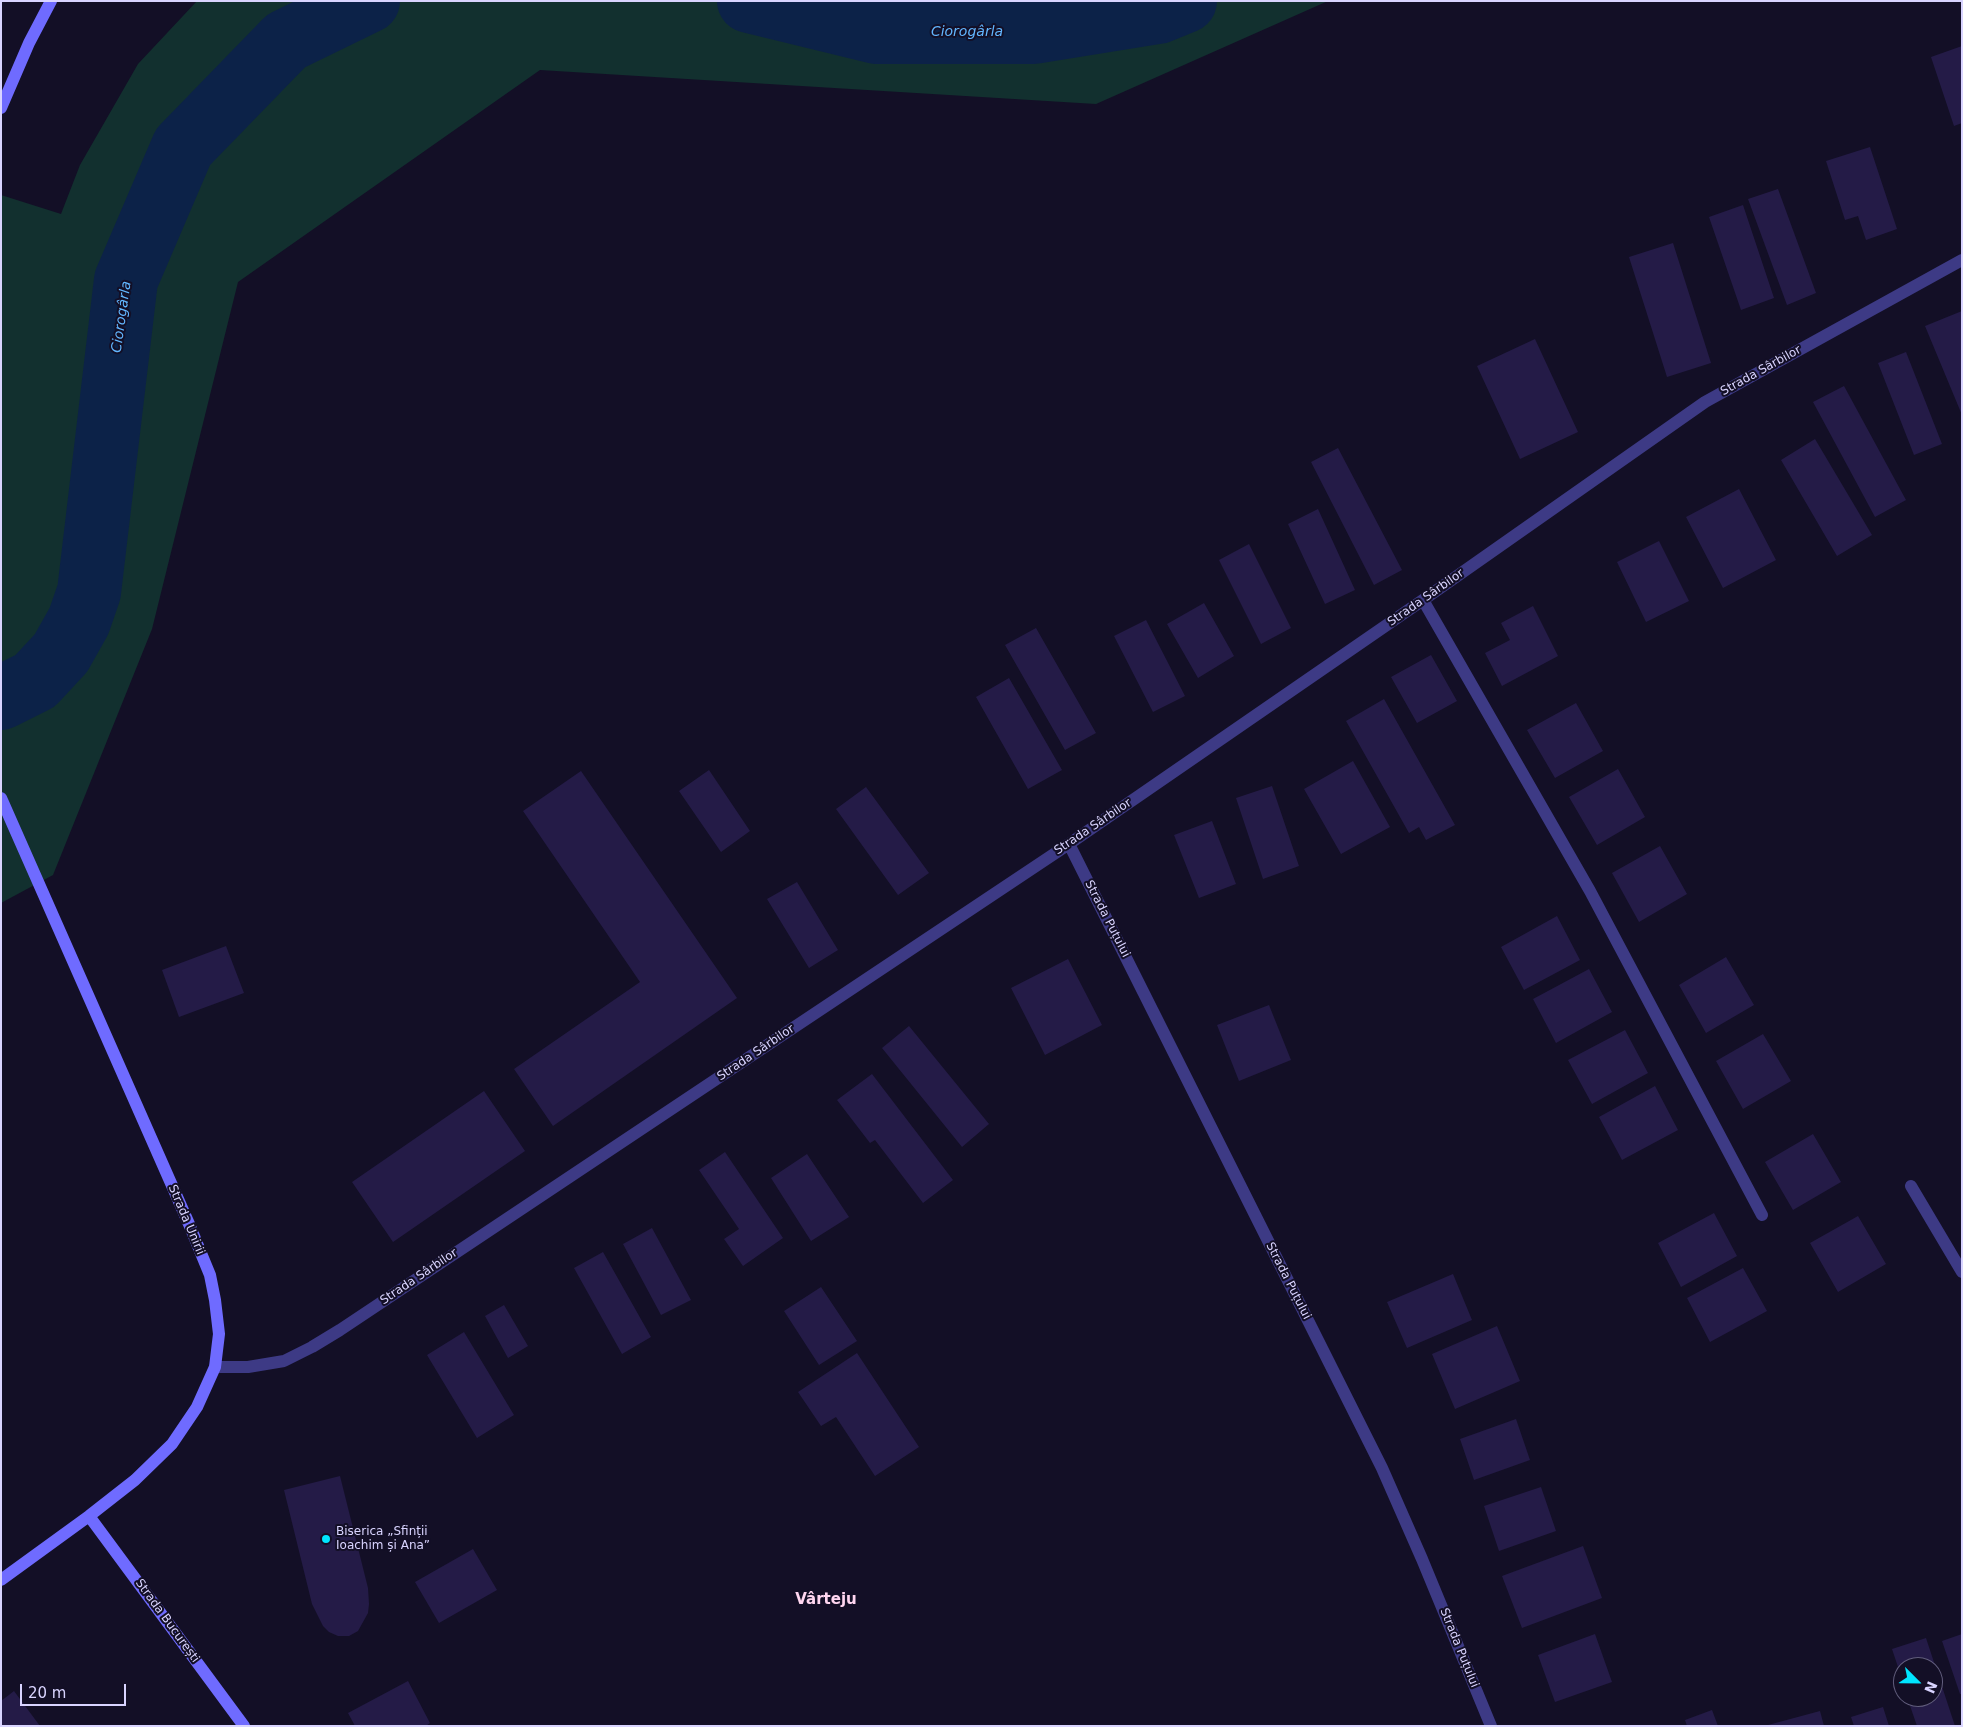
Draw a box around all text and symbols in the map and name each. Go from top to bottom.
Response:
water label: Ciorogârla [931,24,1003,40]
water label: Ciorogârla [109,280,135,354]
street label: Strada Sârbilor [1718,343,1804,399]
street label: Strada Sârbilor [1385,566,1467,630]
street label: Strada Sârbilor [1052,796,1134,858]
street label: Strada Puțului [1081,878,1133,960]
street label: Strada Sârbilor [715,1022,797,1084]
street label: Strada Unirii [165,1183,207,1257]
street label: Strada Puțului [1262,1240,1314,1322]
street label: Strada Sârbilor [378,1246,460,1308]
place label: Biserica „Sfinții Ioachim și Ana” [336,1525,430,1553]
marker: Biserica „Sfinții Ioachim și Ana” [320,1533,332,1545]
street label: Strada București [132,1576,202,1666]
district label: Vârteju [795,1591,857,1609]
street label: Strada Puțului [1436,1606,1482,1690]
north arrow [1893,1657,1943,1707]
scale bar [22,1674,129,1706]
text: N [1921,1679,1941,1696]
text: 20 m [28,1684,66,1702]

